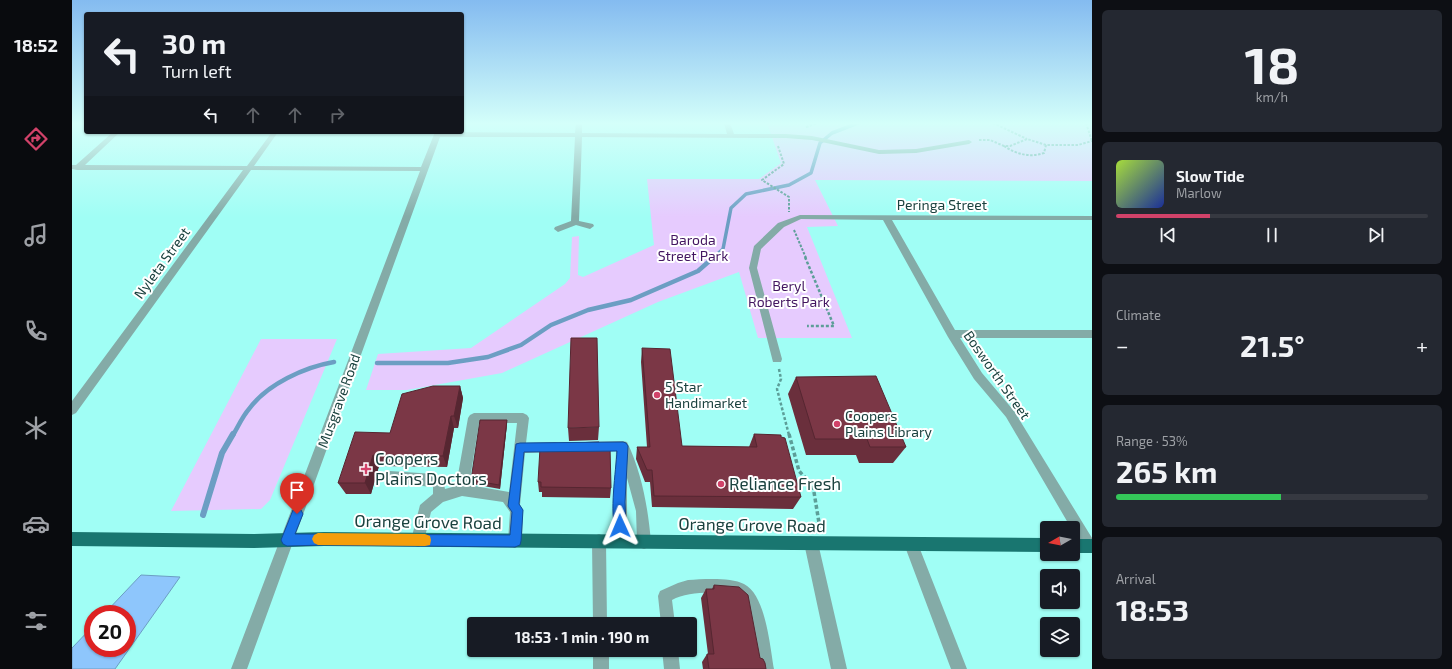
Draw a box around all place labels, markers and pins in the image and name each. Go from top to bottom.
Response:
place label: 5 Star Handimarket [665,378,747,411]
marker: 5 Star Handimarket [652,390,662,400]
place label: Coopers Plains Library [845,407,933,440]
marker: Coopers Plains Library [832,419,842,429]
place label: Coopers Plains Doctors [375,448,487,488]
marker: Coopers Plains Doctors [360,463,372,475]
pin [280,473,314,514]
place label: Reliance Fresh [729,473,841,493]
marker: Reliance Fresh [716,479,726,489]

